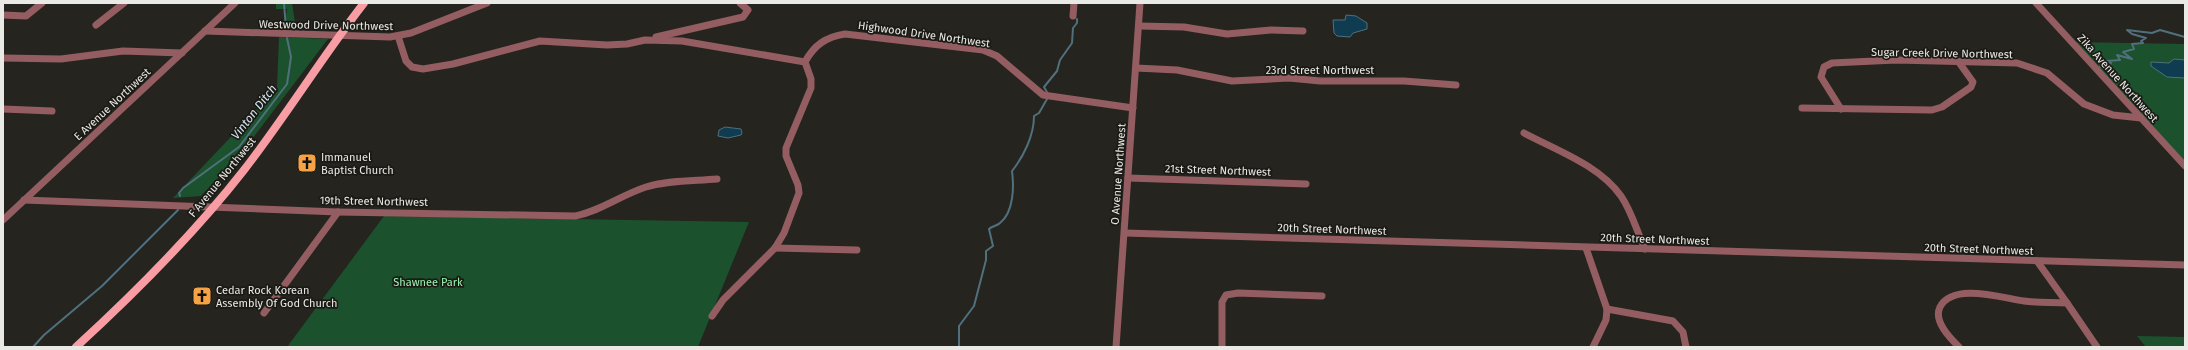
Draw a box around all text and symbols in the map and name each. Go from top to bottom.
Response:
street label: Westwood Drive Northwest [259,18,393,33]
street label: Highwood Drive Northwest [857,19,991,50]
street label: Zika Avenue Northwest [2075,32,2161,125]
street label: Sugar Creek Drive Northwest [1871,46,2013,61]
street label: 23rd Street Northwest [1266,64,1374,77]
street label: E Avenue Northwest [71,66,153,143]
water label: Vinton Ditch [228,82,280,142]
street label: O Avenue Northwest [1108,123,1129,225]
street label: F Avenue Northwest [186,135,259,220]
place label: Immanuel Baptist Church [321,151,394,177]
church icon: Immanuel Baptist Church [296,152,318,174]
street label: 21st Street Northwest [1165,162,1271,179]
street label: 19th Street Northwest [320,194,428,209]
street label: 20th Street Northwest [1277,221,1387,238]
street label: 20th Street Northwest [1600,231,1710,248]
street label: 20th Street Northwest [1924,241,2034,258]
park label: Shawnee Park [393,276,463,289]
place label: Cedar Rock Korean Assembly Of God Church [216,284,337,310]
church icon: Cedar Rock Korean Assembly Of God Church [191,285,213,307]

